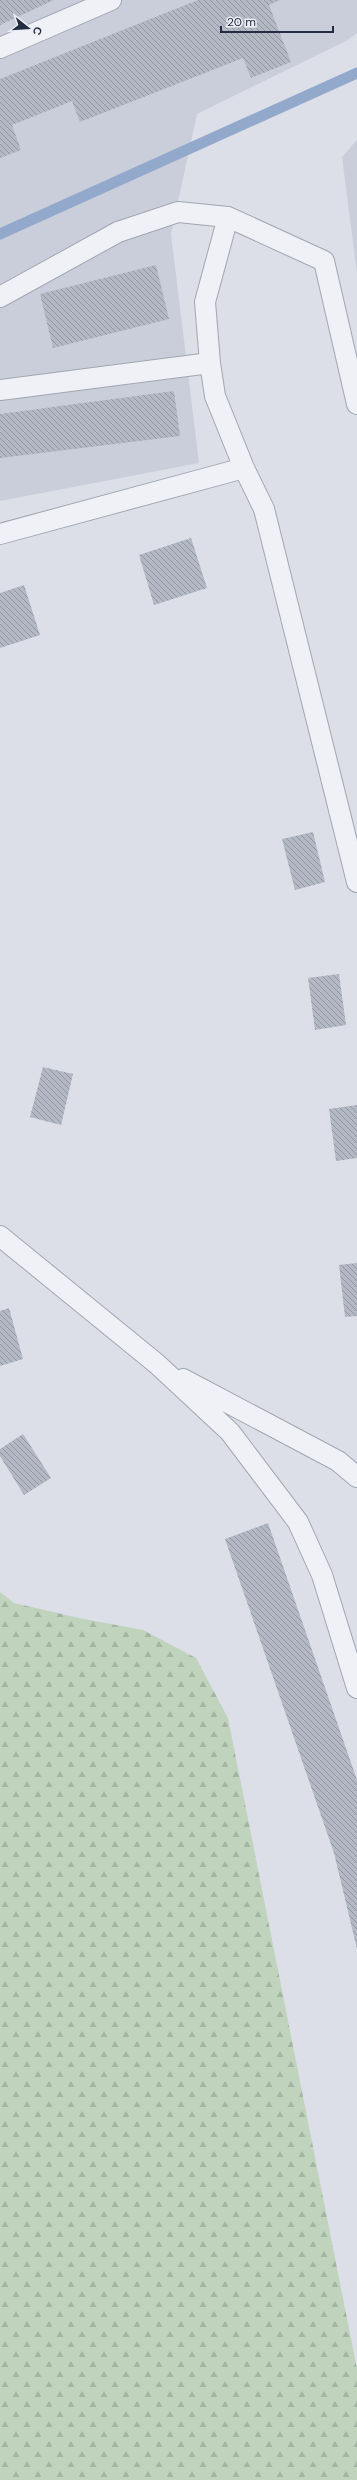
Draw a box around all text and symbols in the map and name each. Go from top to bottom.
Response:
north arrow [8,8,48,48]
scale bar [221,8,333,34]
text: 20 m [227,14,256,30]
text: С [30,25,45,37]

